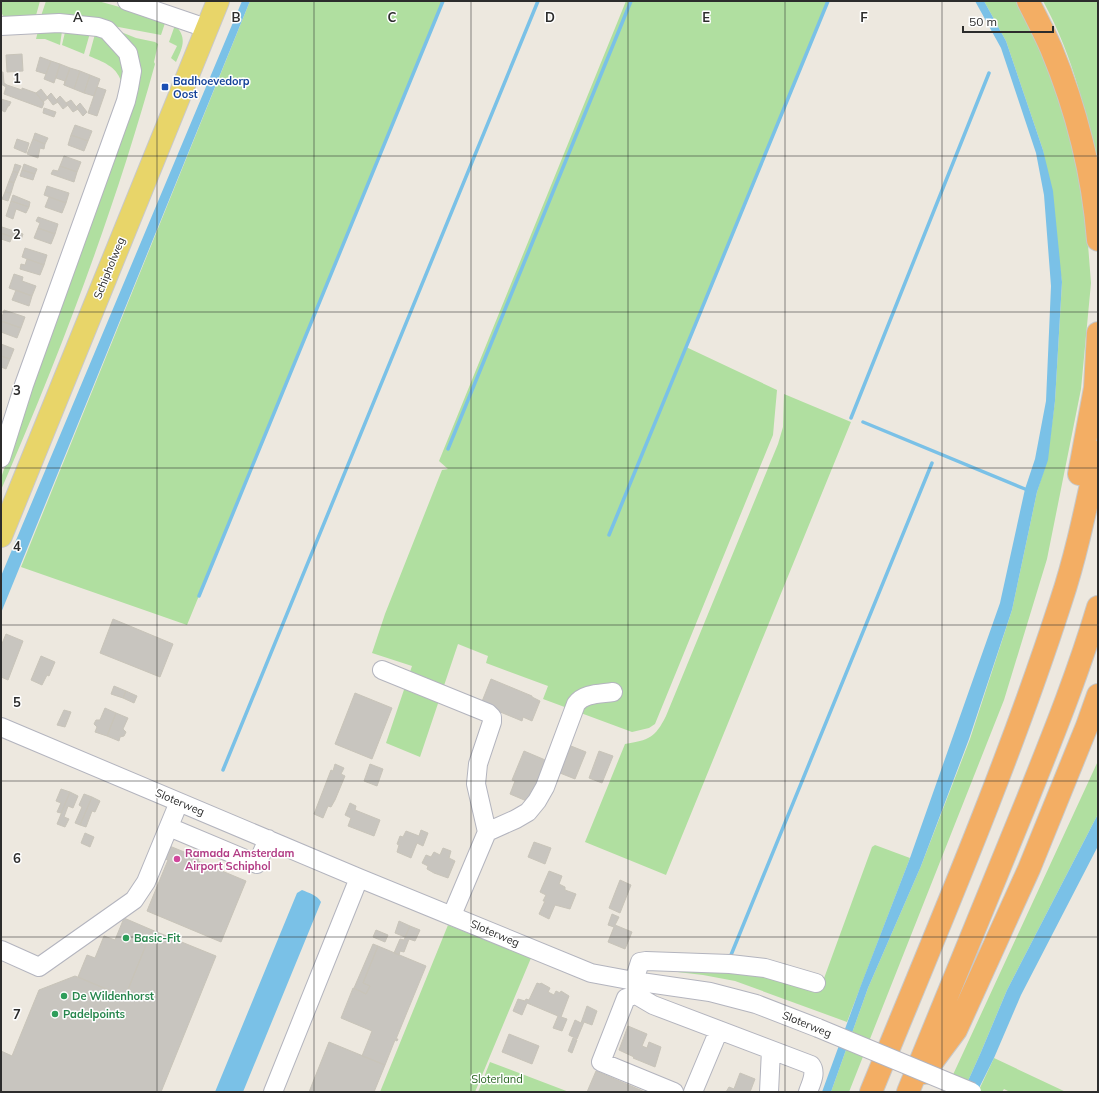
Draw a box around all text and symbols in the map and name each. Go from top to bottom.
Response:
scale bar [963,8,1053,34]
text: A [73,9,83,25]
text: B [232,9,241,25]
text: C [388,9,397,25]
text: D [545,9,555,25]
text: E [702,9,710,25]
text: F [860,9,868,25]
text: 50 m [969,14,997,29]
text: 1 [13,70,21,86]
place label: Badhoevedorp Oost [173,74,250,101]
marker: Badhoevedorp Oost [160,82,170,92]
text: 2 [13,226,21,242]
street label: Schipholweg [90,235,128,301]
text: 3 [13,382,21,398]
text: 4 [13,538,21,554]
text: 5 [13,694,21,710]
street label: Sloterweg [153,785,207,819]
place label: Ramada Amsterdam Airport Schiphol [185,846,294,873]
text: 6 [13,850,21,866]
marker: Ramada Amsterdam Airport Schiphol [172,854,182,864]
street label: Sloterweg [468,916,522,950]
place label: Basic-Fit [134,931,180,945]
marker: Basic-Fit [121,933,131,943]
place label: De Wildenhorst [72,989,154,1003]
marker: De Wildenhorst [59,991,69,1001]
text: 7 [13,1006,21,1022]
place label: Padelpoints [63,1007,126,1021]
street label: Sloterweg [780,1008,834,1040]
marker: Padelpoints [50,1009,60,1019]
park label: Sloterland [471,1072,523,1086]

